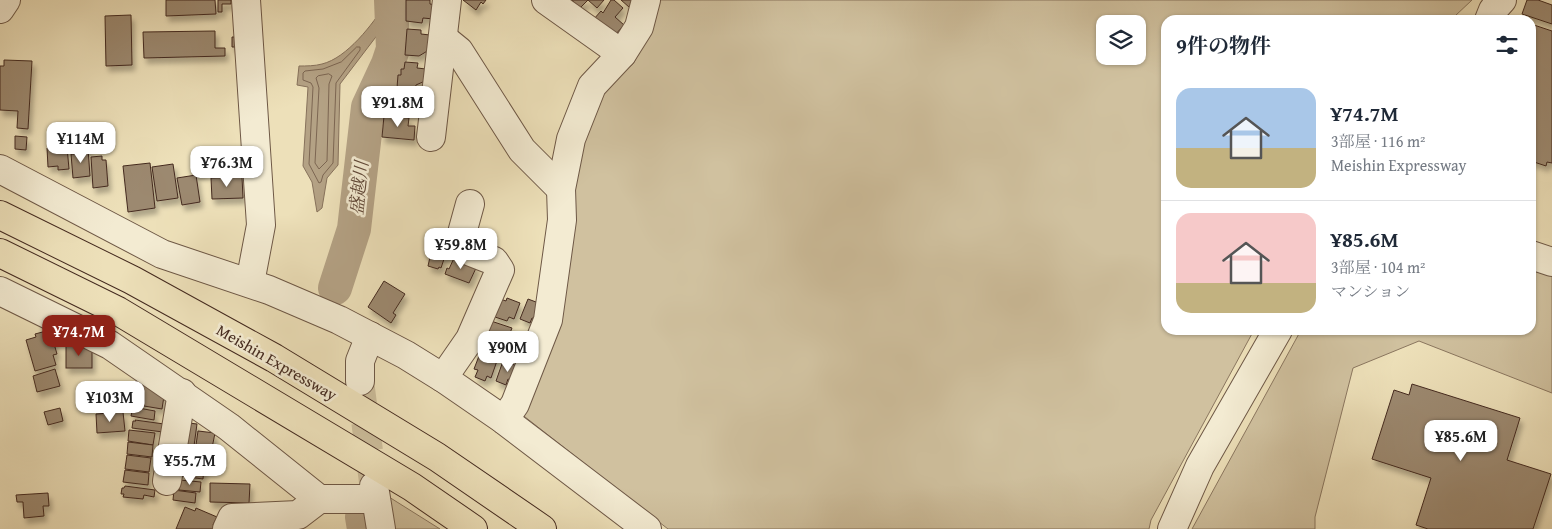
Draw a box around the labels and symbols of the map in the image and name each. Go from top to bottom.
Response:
pin: ¥91.8M [357,86,439,128]
pin: ¥114M [46,121,116,164]
pin: ¥76.3M [186,146,268,188]
water label: 盛越川 [342,158,375,216]
pin: ¥59.8M [420,228,502,270]
pin: ¥74.7M [38,314,120,357]
street label: Meishin Expressway [212,318,342,406]
pin: ¥90M [478,330,538,373]
pin: ¥103M [75,380,145,423]
pin: ¥85.6M [1420,420,1502,462]
pin: ¥55.7M [149,444,231,486]

